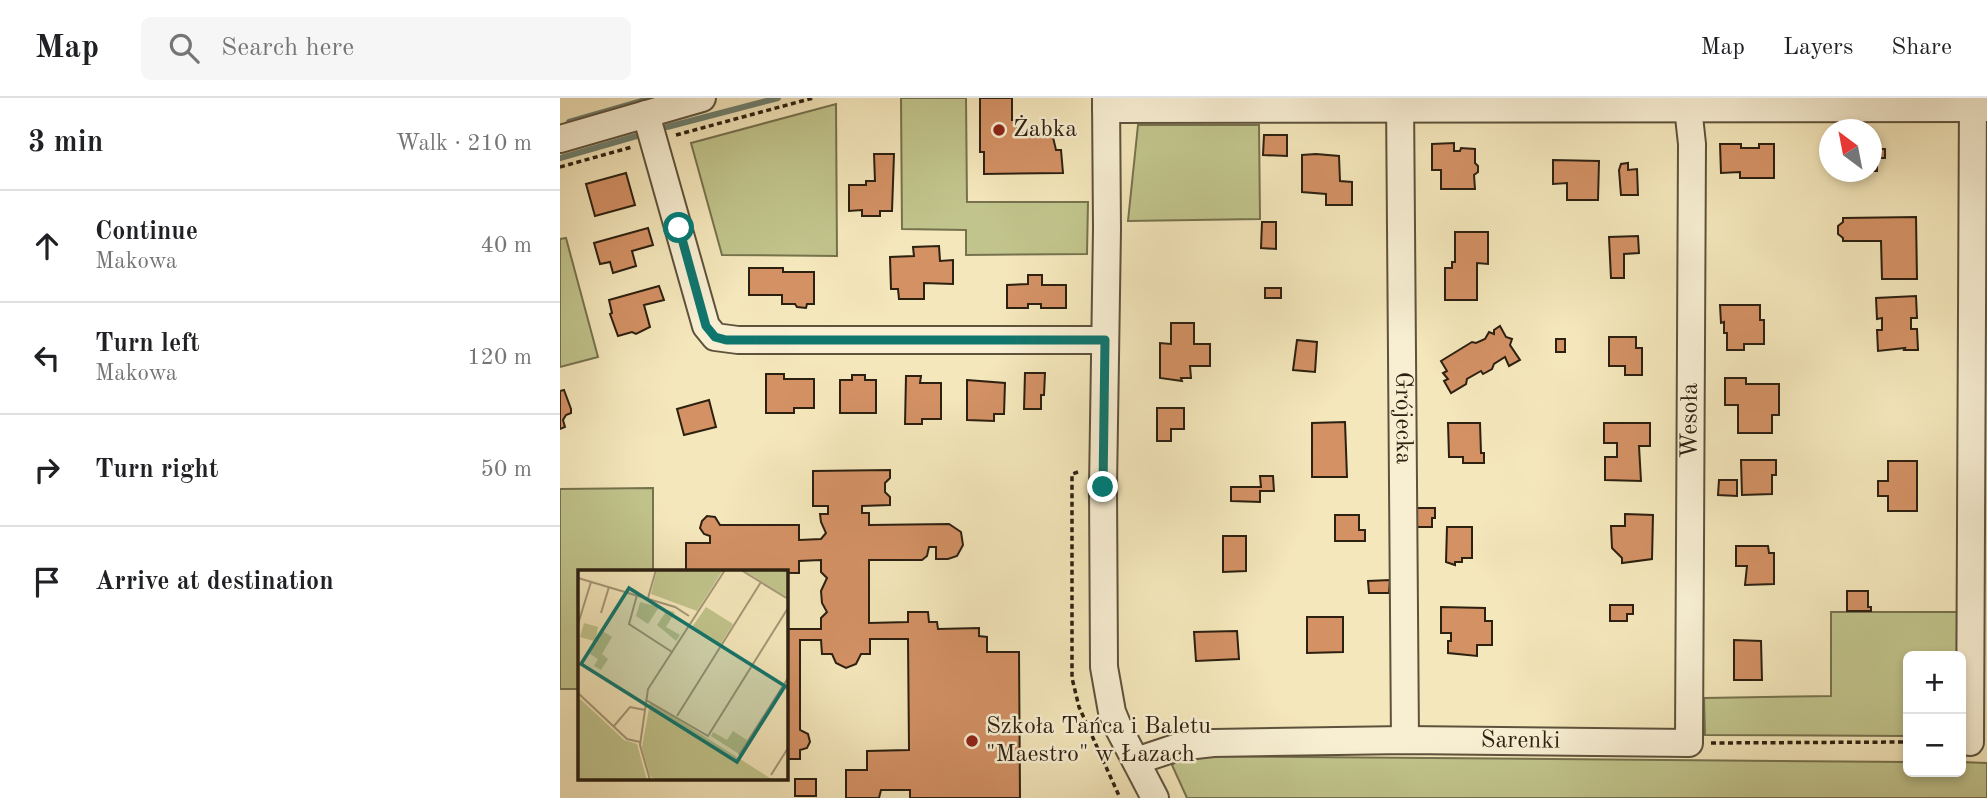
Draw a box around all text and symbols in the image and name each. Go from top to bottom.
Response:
search box [141,17,631,80]
icon: search [165,29,203,67]
text: Map [35,32,99,65]
text: Search here [221,35,354,61]
text: Map [1701,36,1745,60]
text: Layers [1783,36,1853,60]
text: Share [1891,36,1952,60]
place label: Żabka [1013,115,1077,142]
north arrow [1819,119,1882,182]
marker: Żabka [991,122,1007,138]
text: 3 min [28,128,103,158]
text: Walk · 210 m [396,132,532,155]
route start [663,212,694,243]
text: Continue [95,219,198,245]
icon: ahead [28,227,66,265]
text: 40 m [481,234,532,257]
text: Makowa [95,250,177,273]
text: Turn left [95,331,200,357]
icon: left [28,339,66,377]
text: 120 m [467,346,532,369]
text: Makowa [95,362,177,385]
street label: Grójecka [1390,372,1415,465]
street label: Wesoła [1678,383,1703,458]
icon: right [28,451,66,489]
text: Turn right [95,457,218,483]
text: 50 m [481,458,532,481]
route end [1087,471,1118,502]
icon: arrive [28,563,66,601]
text: Arrive at destination [95,569,334,595]
inset map [578,570,788,780]
map controls [1903,651,1966,777]
button: + [1903,651,1966,714]
button: − [1903,714,1966,777]
place label: Szkoła Tańca i Baletu "Maestro" w Łazach [986,715,1211,767]
street label: Sarenki [1481,729,1560,754]
marker: Szkoła Tańca i Baletu "Maestro" w Łazach [964,733,980,749]

